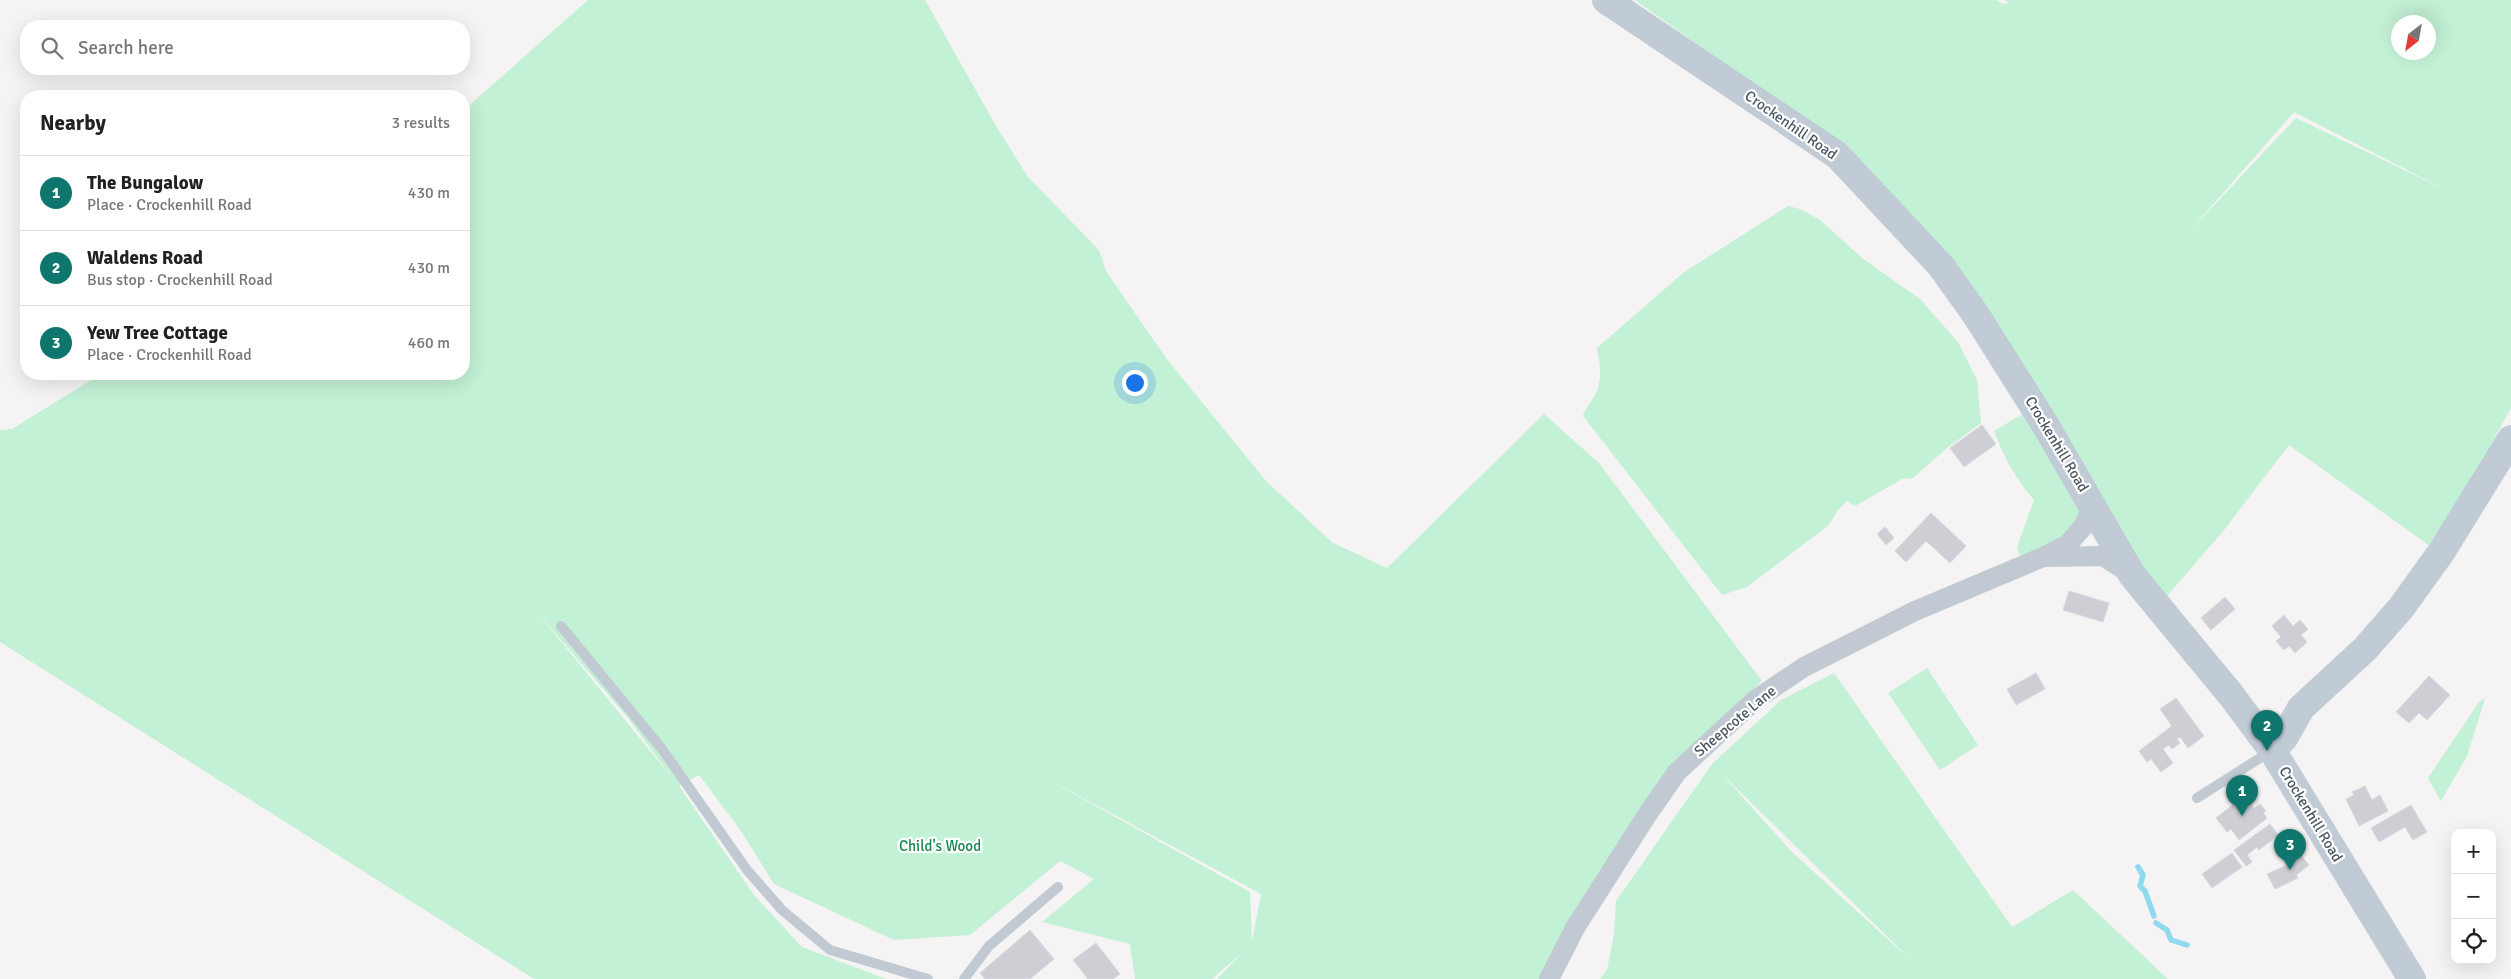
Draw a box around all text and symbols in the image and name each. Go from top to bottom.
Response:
north arrow [2391,15,2436,60]
search box [20,20,470,75]
icon: search [38,34,66,62]
text: Search here [78,36,174,60]
street label: Crockenhill Road [1741,87,1841,163]
text: Nearby [40,110,106,136]
text: 3 results [391,113,450,133]
text: The Bungalow [87,171,203,195]
text: 1 [52,183,60,203]
text: 430 m [408,183,450,203]
text: Place · Crockenhill Road [87,195,252,215]
text: Waldens Road [87,246,203,270]
text: 2 [52,258,60,278]
text: 430 m [408,258,450,278]
text: Bus stop · Crockenhill Road [87,270,273,290]
text: Yew Tree Cottage [87,321,228,345]
text: 3 [52,333,60,353]
text: 460 m [408,333,450,353]
text: Place · Crockenhill Road [87,345,252,365]
your location [1122,370,1148,396]
street label: Crockenhill Road [2021,393,2093,495]
street label: Sheepcote Lane [1691,682,1779,760]
pin: 2 [2251,710,2283,751]
street label: Crockenhill Road [2275,763,2347,865]
pin: 1 [2226,775,2258,816]
pin: 3 [2274,829,2306,870]
map controls [2451,829,2496,964]
button: + [2451,829,2496,874]
park label: Child's Wood [899,837,981,855]
button: − [2451,874,2496,919]
button: locate [2451,919,2496,964]

